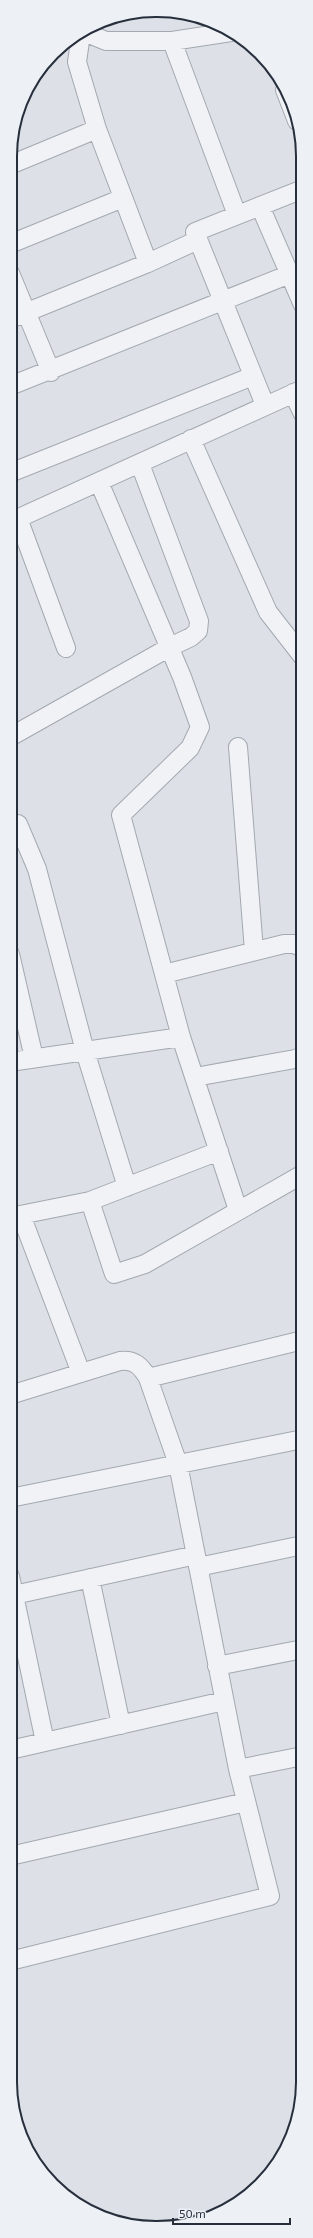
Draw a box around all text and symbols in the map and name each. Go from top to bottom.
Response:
scale bar [173,2200,290,2226]
text: 50 m [179,2206,206,2220]

